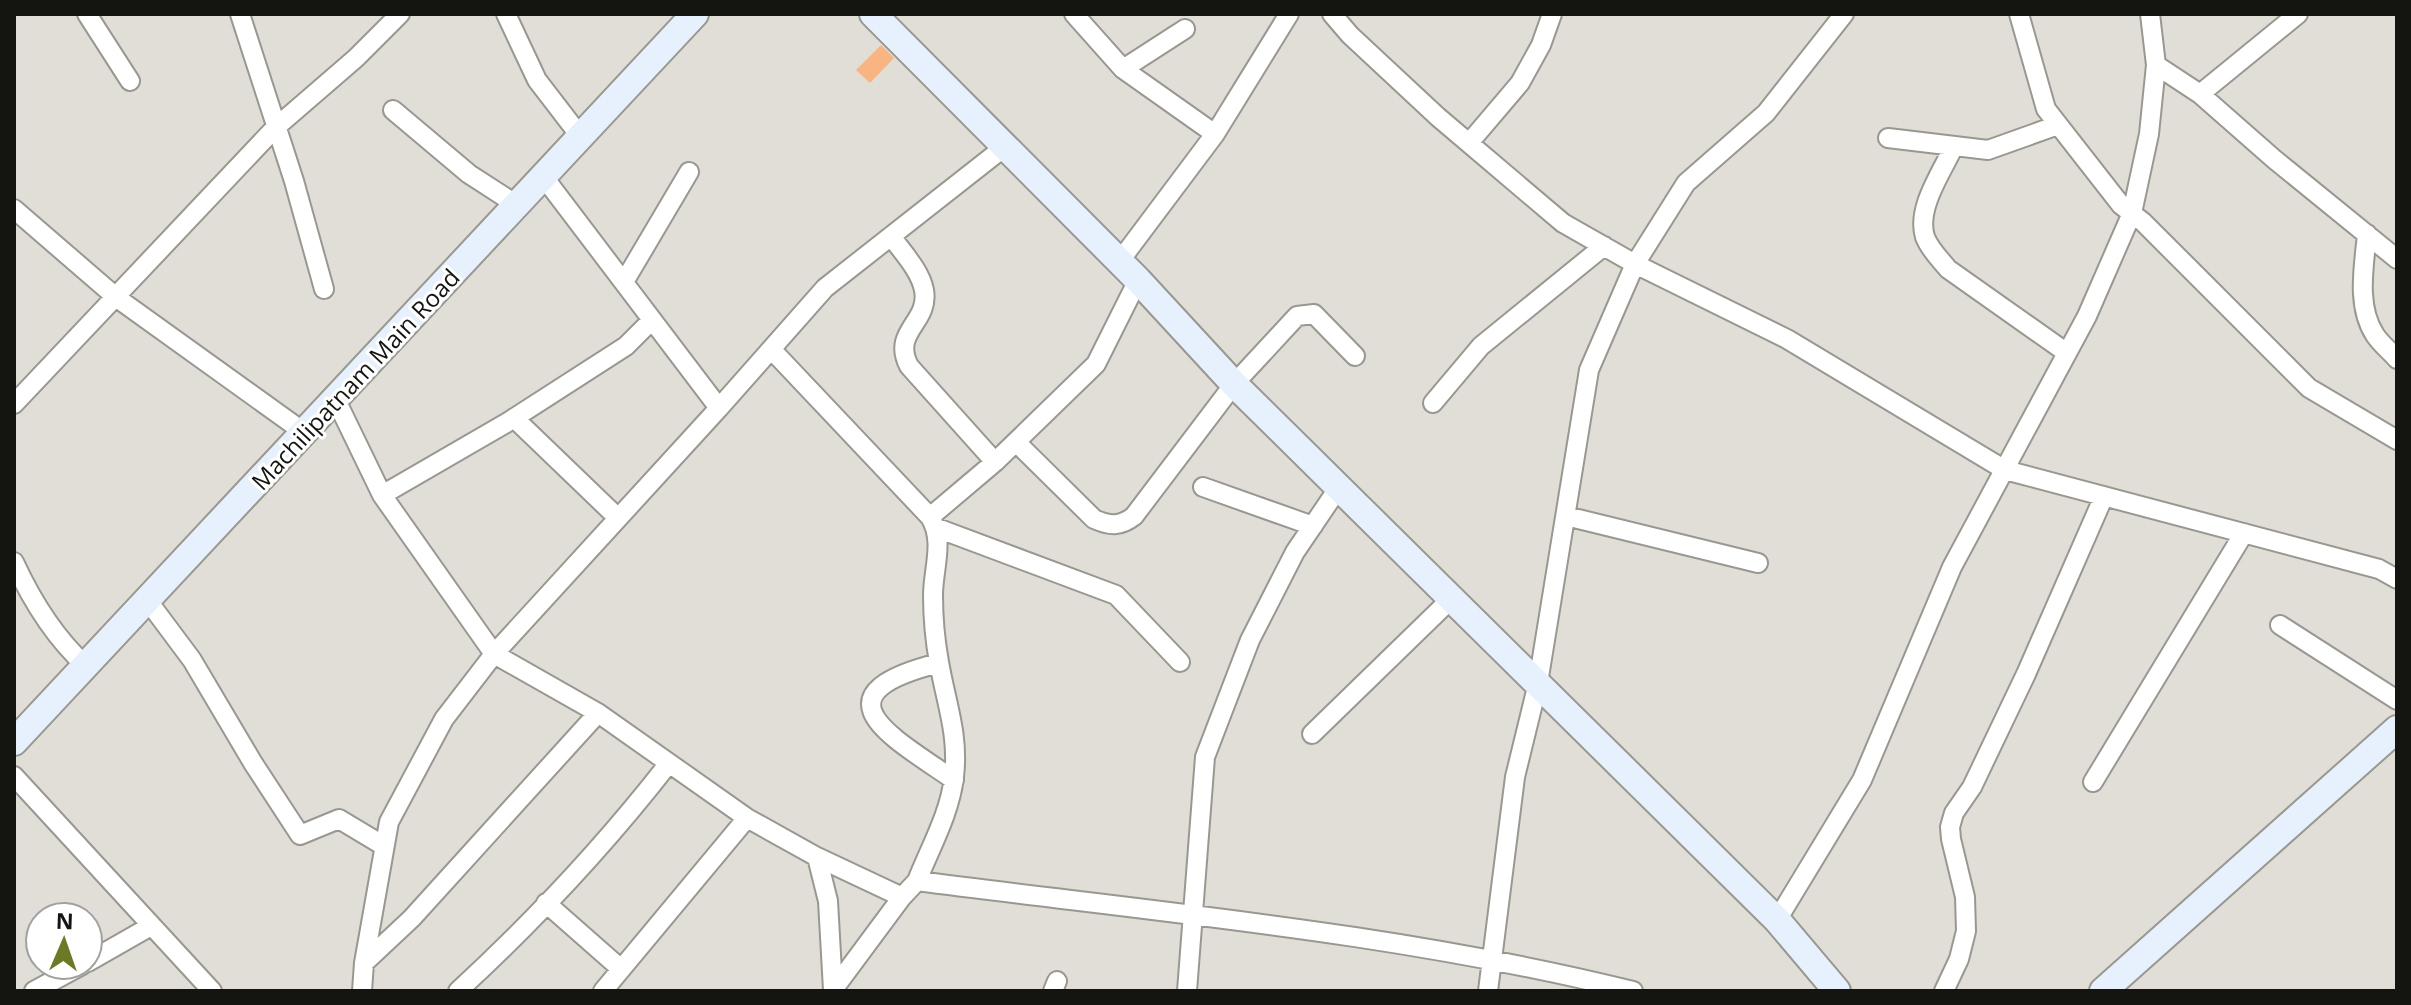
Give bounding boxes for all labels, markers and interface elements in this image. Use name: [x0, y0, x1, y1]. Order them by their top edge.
street label: Machilipatnam Main Road: [243, 261, 467, 497]
north arrow: [24, 901, 104, 981]
text: N: [55, 905, 74, 935]

